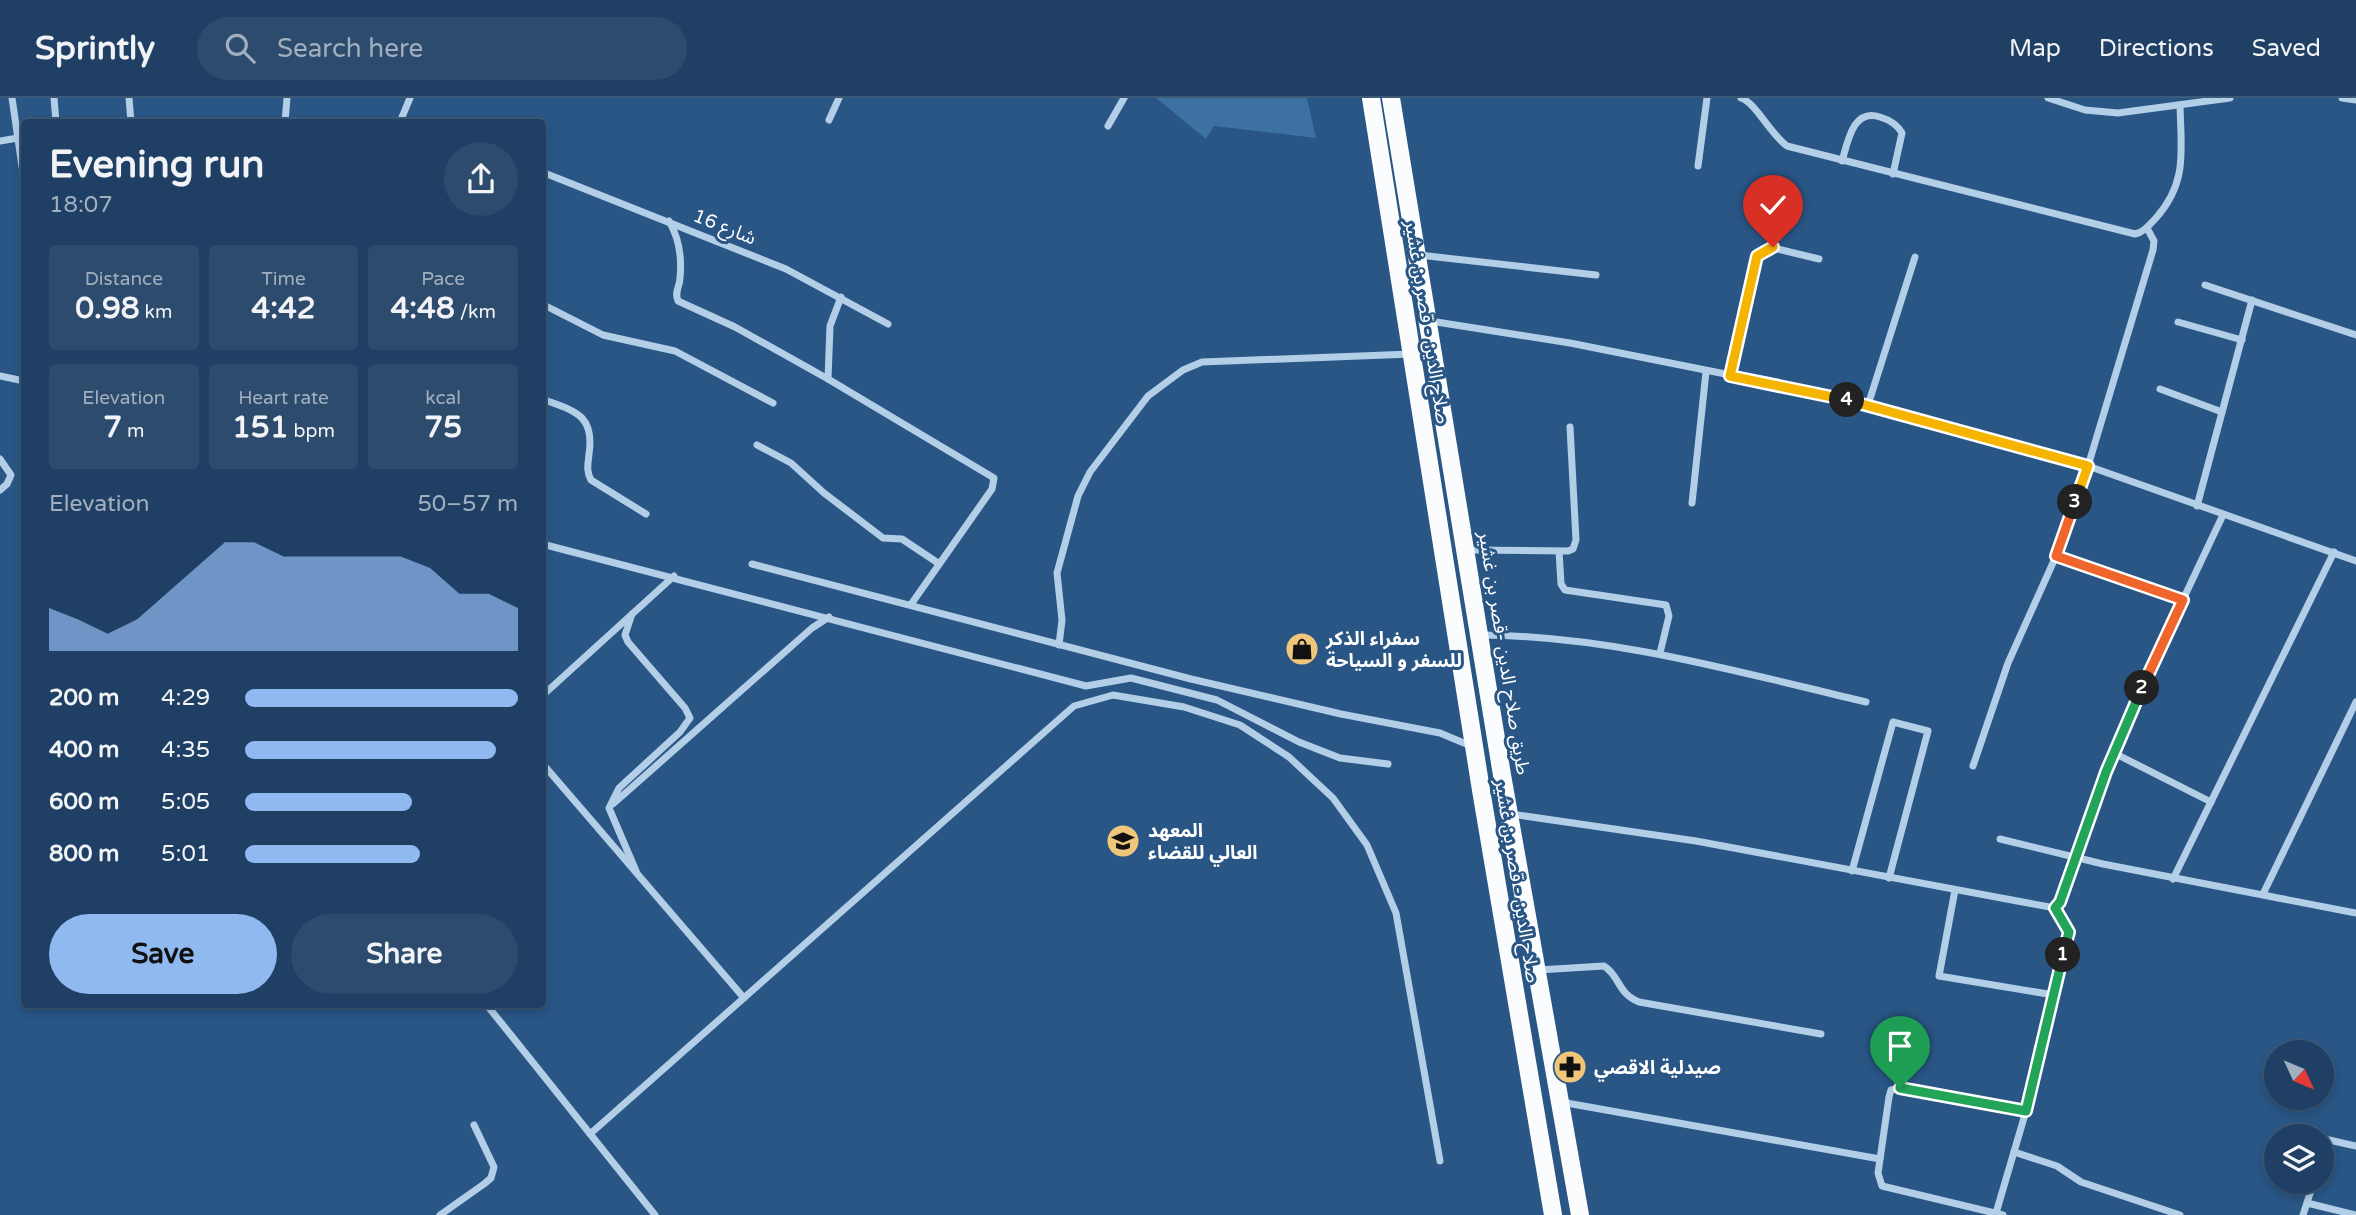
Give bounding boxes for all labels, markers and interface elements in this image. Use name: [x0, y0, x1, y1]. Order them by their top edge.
search box: [197, 17, 687, 80]
text: Sprintly: [35, 29, 155, 68]
icon: search: [221, 29, 259, 67]
text: Search here: [277, 33, 423, 64]
text: Map: [2009, 34, 2061, 63]
text: Directions: [2099, 34, 2214, 63]
text: Saved: [2252, 34, 2321, 63]
text: Evening run: [49, 142, 264, 188]
button: share: [444, 142, 518, 216]
pin: [1743, 175, 1803, 247]
icon: check: [1754, 186, 1792, 224]
text: 18:07: [49, 191, 113, 219]
street label: شارع 16: [689, 204, 759, 251]
street label: صلاح الدين - قصر بن غشير: [1398, 218, 1454, 426]
text: Distance: [85, 268, 163, 290]
text: Time: [261, 268, 306, 290]
text: Pace: [421, 268, 465, 290]
text: 0.98: [75, 290, 140, 327]
text: 4:42: [251, 290, 316, 327]
text: 4:48: [390, 290, 455, 327]
text: km: [140, 301, 172, 323]
text: /km: [455, 301, 496, 323]
pin: 4: [1829, 382, 1864, 418]
text: Elevation: [82, 387, 165, 409]
text: Heart rate: [238, 387, 329, 409]
text: kcal: [425, 387, 461, 409]
text: 4: [1841, 388, 1852, 410]
text: 7: [103, 409, 122, 446]
text: 151: [232, 409, 289, 446]
text: 75: [424, 409, 462, 446]
text: m: [122, 420, 144, 442]
text: bpm: [289, 420, 335, 442]
pin: 3: [2058, 484, 2092, 520]
text: Elevation: [49, 490, 150, 518]
text: 50–57 m: [417, 490, 518, 518]
text: 3: [2069, 490, 2080, 512]
street label: طريق صلاح الدين -قصر بن غشير: [1472, 529, 1534, 777]
place label: سفراء الذكر للسفر و السياحة: [1325, 628, 1462, 672]
shop icon: سفراء الذكر للسفر و السياحة: [1283, 630, 1321, 668]
pin: 2: [2124, 670, 2160, 706]
text: 2: [2136, 676, 2147, 698]
text: 200 m: [49, 684, 119, 712]
text: 4:29: [161, 684, 210, 712]
text: 400 m: [49, 736, 119, 764]
text: 4:35: [161, 736, 210, 764]
street label: صلاح الدين - قصر بن غشير: [1488, 777, 1544, 985]
text: 600 m: [49, 788, 119, 816]
text: 5:05: [161, 788, 210, 816]
place label: المعهد العالي للقضاء: [1148, 820, 1257, 867]
school or university icon: المعهد العالي للقضاء: [1104, 822, 1142, 860]
text: 800 m: [49, 840, 119, 868]
text: 5:01: [161, 840, 210, 868]
button: Save: [49, 914, 277, 994]
button: Share: [291, 914, 518, 994]
pin: 1: [2046, 938, 2080, 972]
text: 1: [2057, 943, 2068, 965]
pin: [1870, 1016, 1930, 1088]
icon: arrive: [1881, 1027, 1919, 1065]
north arrow: [2264, 1040, 2334, 1110]
map controls: [2264, 1040, 2334, 1194]
pharmacy icon: صيدلية الاقصي: [1551, 1048, 1589, 1086]
place label: صيدلية الاقصي: [1594, 1057, 1721, 1082]
button: layers: [2264, 1124, 2334, 1194]

